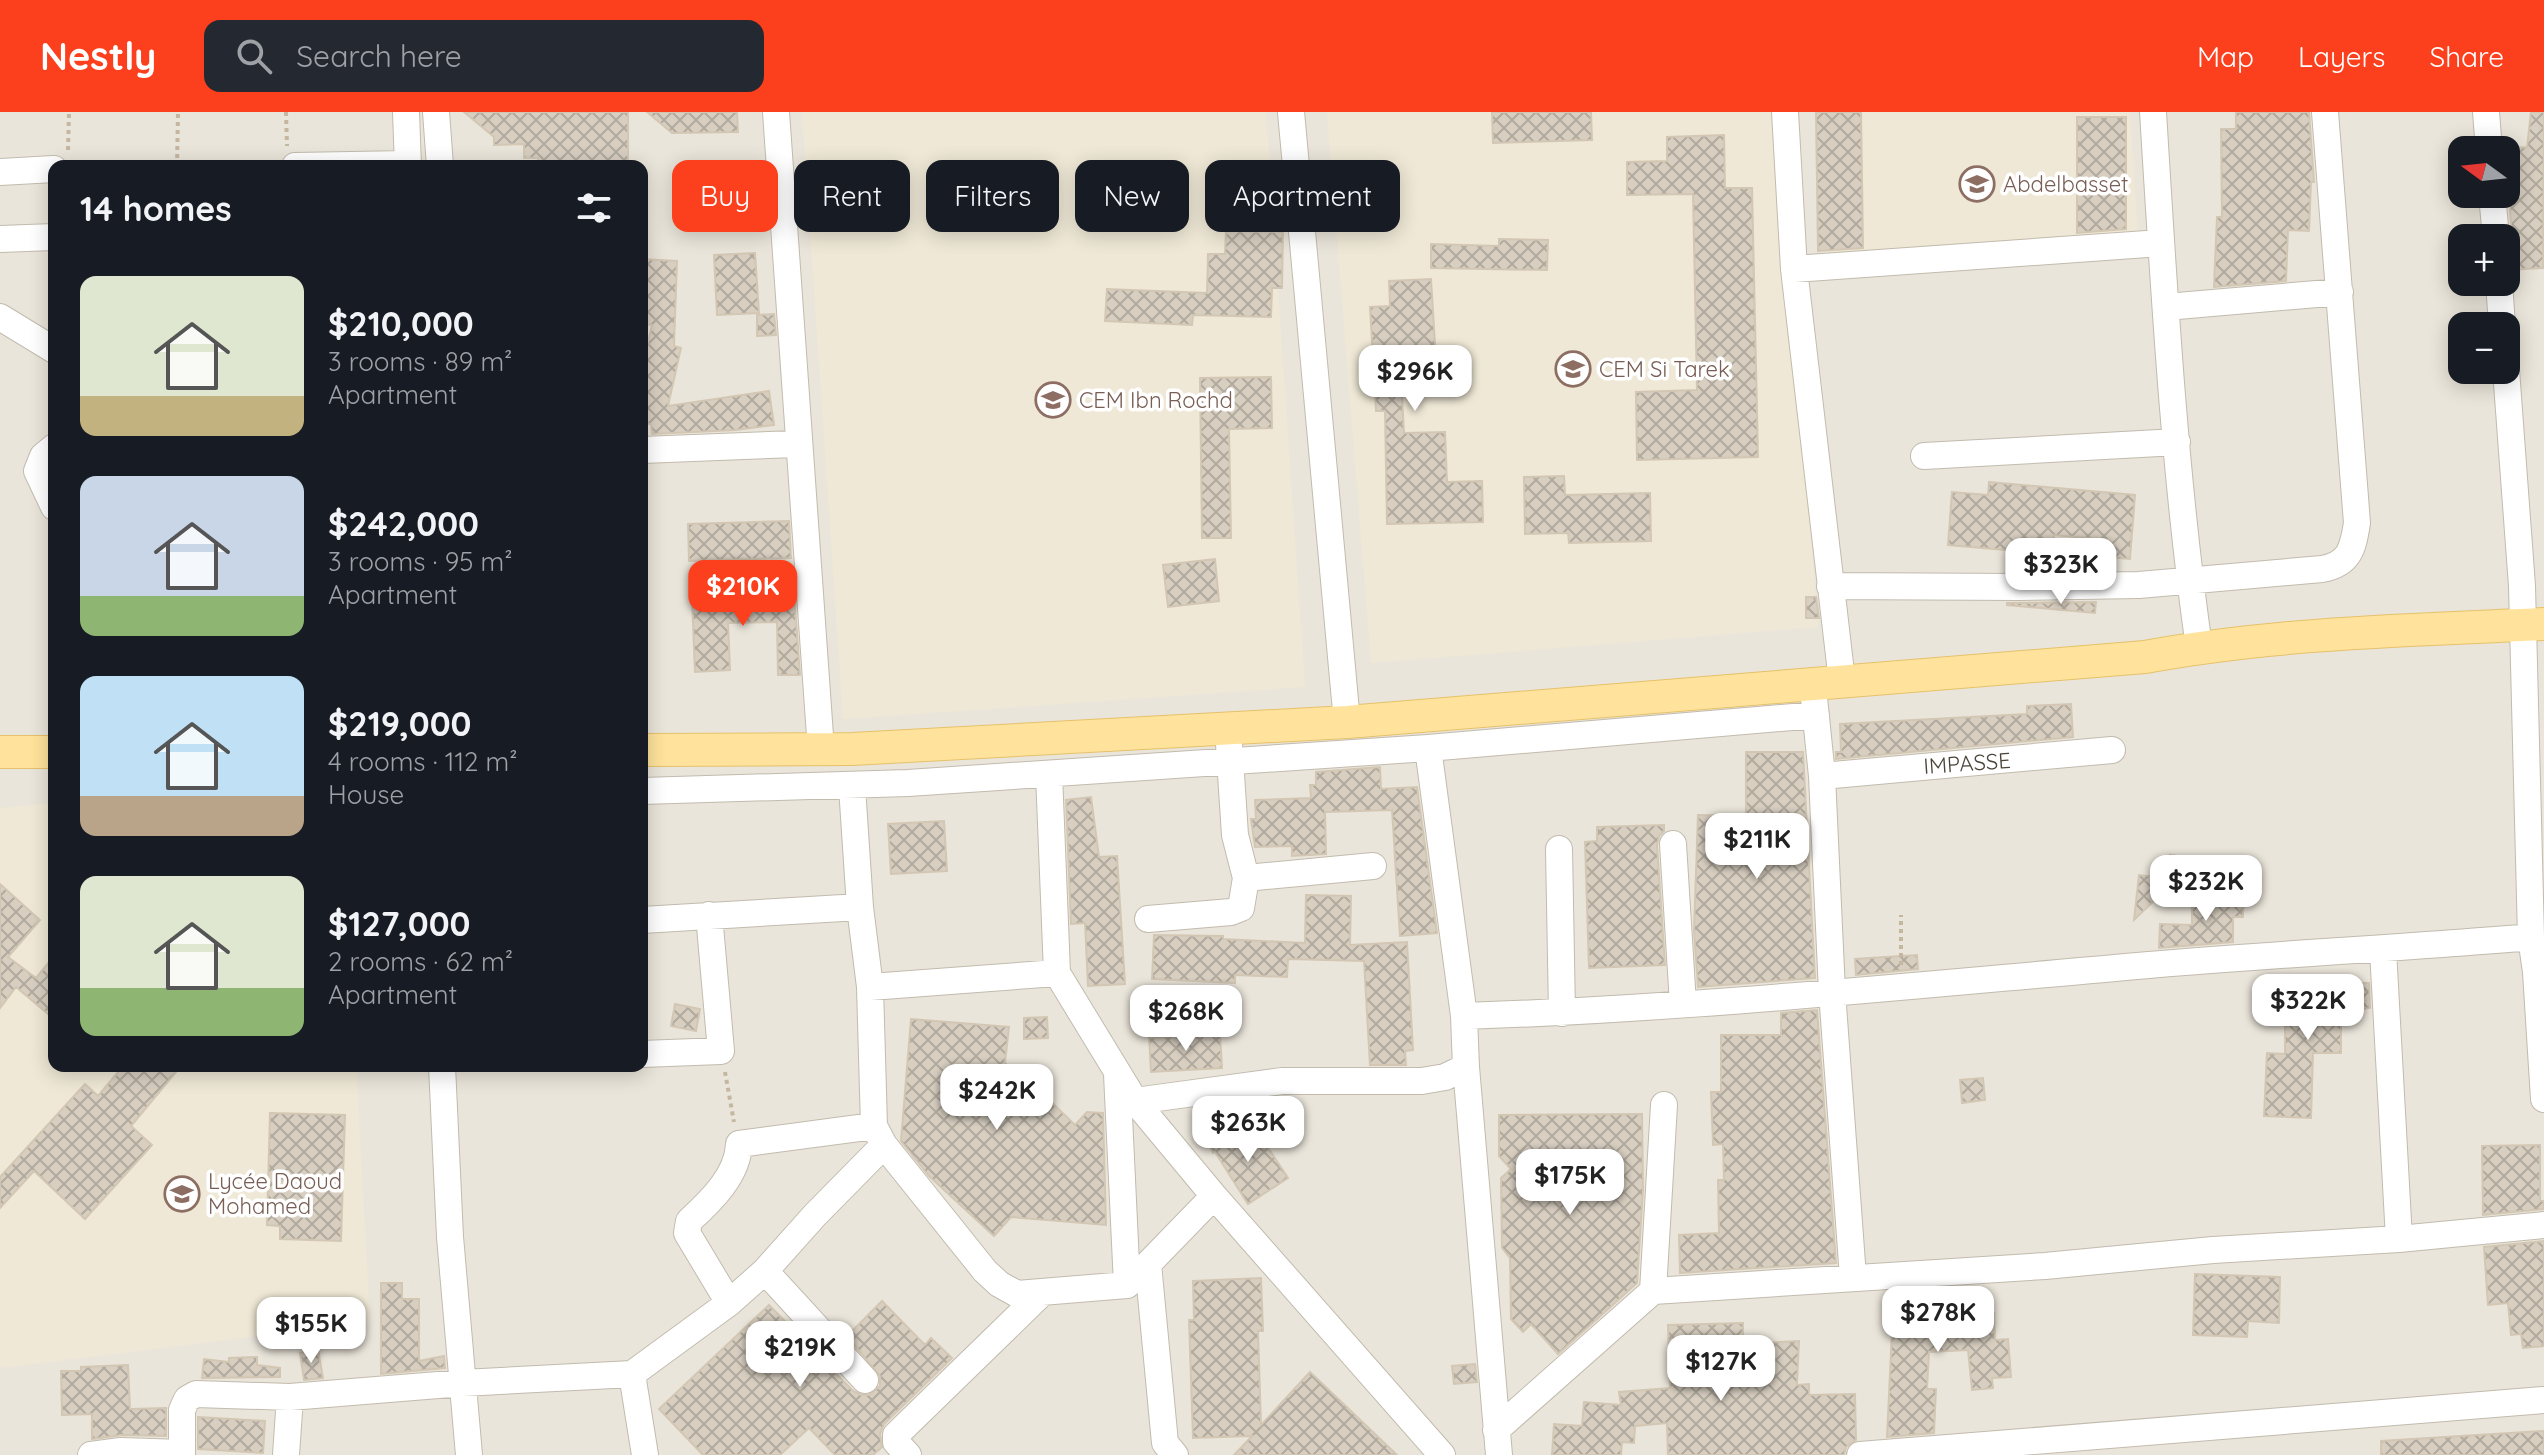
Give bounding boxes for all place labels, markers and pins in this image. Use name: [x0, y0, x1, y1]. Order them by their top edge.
school or university icon: Abdelbasset: [1958, 165, 1996, 203]
place label: Abdelbasset: [2003, 170, 2129, 198]
pin: $296K: [1359, 345, 1471, 413]
school or university icon: CEM Si Tarek: [1554, 350, 1592, 388]
place label: CEM Si Tarek: [1599, 355, 1730, 383]
school or university icon: CEM Ibn Rochd: [1034, 381, 1072, 419]
place label: CEM Ibn Rochd: [1079, 386, 1233, 414]
pin: $323K: [2005, 538, 2117, 606]
pin: $210K: [687, 560, 799, 628]
pin: $211K: [1701, 813, 1813, 881]
pin: $232K: [2150, 855, 2262, 923]
pin: $322K: [2252, 974, 2364, 1042]
pin: $268K: [1130, 985, 1242, 1053]
pin: $242K: [941, 1064, 1053, 1132]
pin: $263K: [1192, 1096, 1304, 1164]
pin: $175K: [1514, 1149, 1626, 1217]
place label: Lycée Daoud Mohamed: [208, 1167, 342, 1220]
school or university icon: Lycée Daoud Mohamed: [163, 1175, 201, 1213]
pin: $278K: [1882, 1286, 1994, 1354]
pin: $155K: [255, 1297, 367, 1365]
pin: $219K: [744, 1321, 856, 1389]
pin: $127K: [1665, 1335, 1777, 1403]

